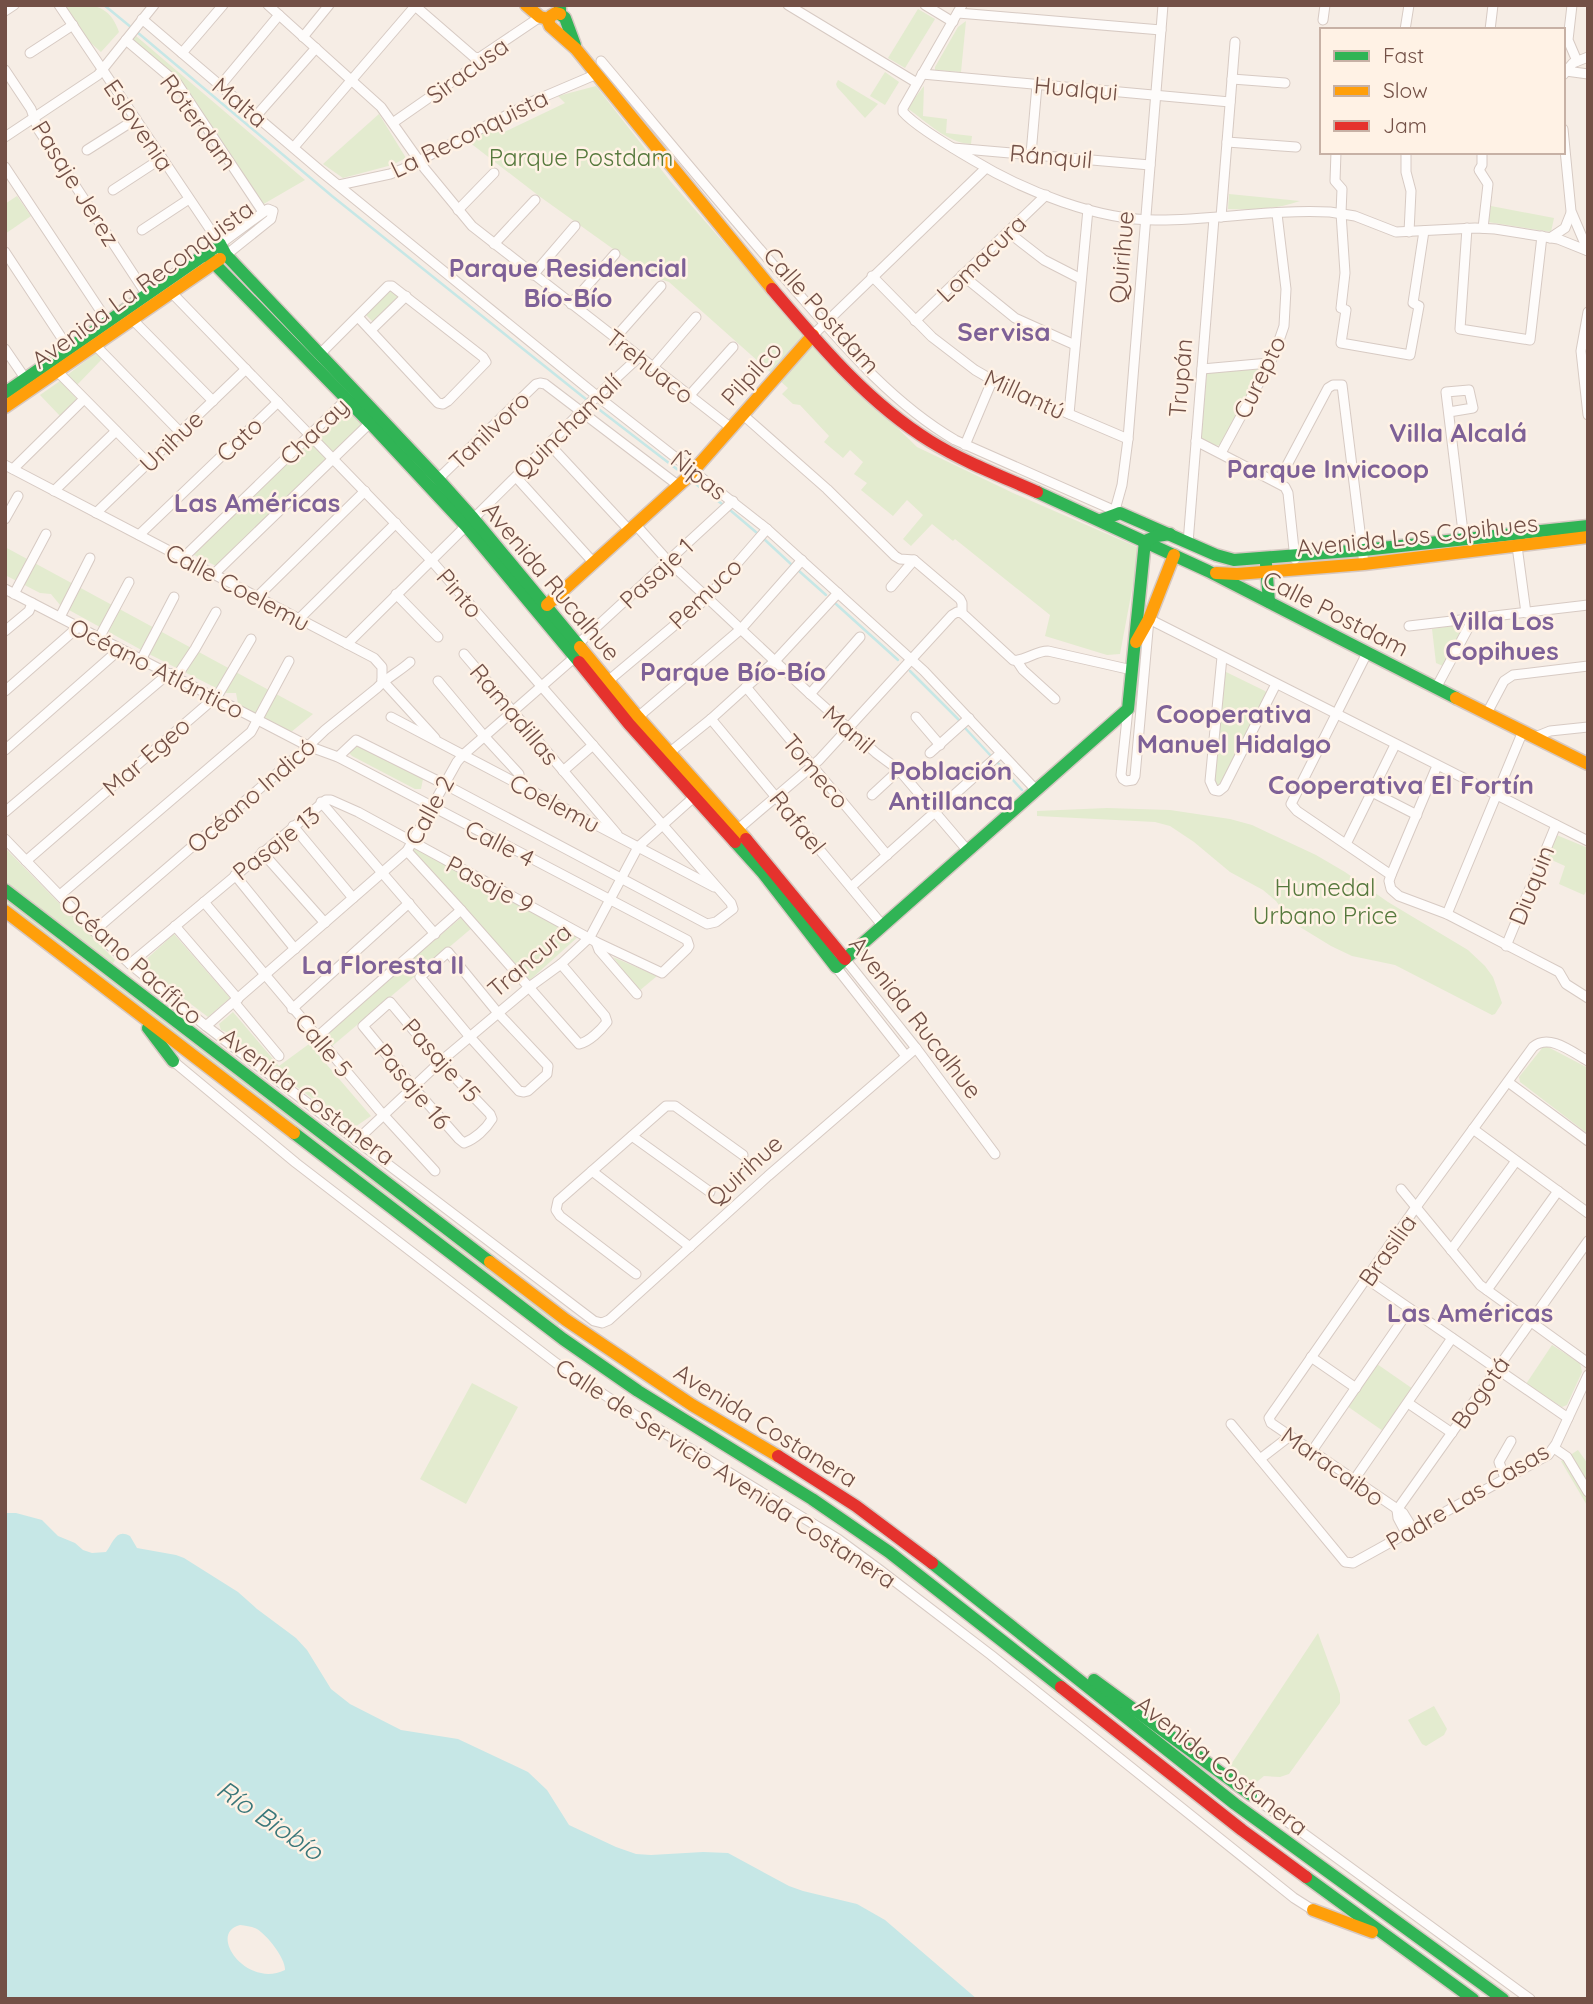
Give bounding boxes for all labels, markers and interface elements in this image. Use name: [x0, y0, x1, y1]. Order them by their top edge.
legend: [1320, 28, 1565, 154]
street label: Siracusa: [420, 30, 514, 110]
text: Fast: [1383, 42, 1424, 68]
street label: Róterdam: [154, 68, 244, 176]
street label: Hualqui: [1033, 69, 1119, 107]
street label: Malta: [206, 70, 274, 134]
street label: Eslovenia: [97, 73, 181, 177]
text: Slow: [1383, 77, 1428, 103]
street label: La Reconquista: [385, 82, 553, 184]
text: Jam: [1383, 112, 1427, 138]
street label: Pasaje Jerez: [26, 115, 126, 251]
street label: Ránquil: [1008, 137, 1094, 175]
park label: Parque Postdam: [489, 142, 673, 172]
street label: Avenida La Reconquista: [25, 193, 259, 375]
street label: Lomacura: [930, 208, 1032, 308]
street label: Quirihue: [1102, 210, 1140, 304]
street label: Calle Postdam: [757, 241, 887, 379]
district label: Parque Residencial Bío-Bío: [449, 251, 687, 314]
district label: Servisa: [957, 315, 1051, 348]
street label: Trehuaco: [600, 322, 700, 410]
street label: Curepto: [1226, 331, 1292, 423]
street label: Pilpilco: [714, 334, 788, 412]
street label: Trupán: [1162, 337, 1198, 419]
street label: Millantú: [980, 362, 1070, 426]
street label: Quinchamalí: [507, 366, 628, 485]
street label: Tanilvoro: [442, 384, 536, 476]
street label: Chacay: [273, 391, 355, 471]
street label: Unihue: [133, 403, 209, 479]
street label: Cato: [210, 410, 268, 468]
district label: Villa Alcalá: [1389, 416, 1527, 449]
street label: Ñipas: [665, 444, 733, 506]
district label: Parque Invicoop: [1227, 452, 1429, 485]
district label: Las Américas: [174, 486, 340, 519]
street label: Avenida Rucalhue: [477, 495, 627, 667]
street label: Avenida Los Copihues: [1295, 507, 1539, 563]
street label: Pasaje 1: [613, 531, 699, 615]
street label: Calle Coelemu: [161, 536, 315, 638]
street label: Pemuco: [662, 551, 748, 635]
street label: Pinto: [430, 562, 490, 624]
street label: Calle Postdam: [1258, 563, 1414, 663]
district label: Villa Los Copihues: [1445, 604, 1559, 667]
street label: Océano Atlántico: [65, 611, 249, 725]
district label: Parque Bío-Bío: [640, 655, 826, 688]
street label: Ramadillas: [464, 657, 566, 771]
district label: Cooperativa Manuel Hidalgo: [1137, 697, 1331, 760]
street label: Manil: [817, 698, 881, 760]
street label: Mar Egeo: [96, 710, 196, 802]
street label: Tomeco: [776, 727, 856, 815]
street label: Océano Indicó: [181, 731, 321, 859]
district label: Población Antillanca: [889, 754, 1013, 817]
street label: Coelemu: [505, 767, 605, 839]
district label: Cooperativa El Fortín: [1268, 768, 1534, 801]
street label: Calle 2: [398, 770, 460, 850]
street label: Rafael: [763, 784, 833, 860]
street label: Pasaje 13: [226, 800, 326, 886]
street label: Calle 4: [460, 813, 540, 873]
street label: Diuquin: [1501, 841, 1561, 929]
street label: Pasaje 9: [441, 849, 539, 919]
park label: Humedal Urbano Price: [1252, 872, 1398, 930]
street label: Océano Pacífico: [55, 887, 209, 1031]
street label: Trancura: [481, 916, 577, 1004]
street label: Avenida Rucalhue: [843, 930, 989, 1104]
district label: La Floresta II: [302, 948, 464, 981]
street label: Calle 5: [289, 1007, 359, 1083]
street label: Pasaje 15: [396, 1012, 488, 1108]
street label: Avenida Costanera: [215, 1021, 401, 1171]
street label: Pasaje 16: [368, 1037, 458, 1135]
street label: Quirihue: [700, 1128, 788, 1212]
street label: Brasilia: [1352, 1208, 1422, 1292]
district label: Las Américas: [1387, 1296, 1553, 1329]
street label: Bogotá: [1444, 1350, 1516, 1434]
street label: Calle de Servicio Avenida Costanera: [550, 1351, 902, 1595]
street label: Avenida Costanera: [669, 1356, 863, 1494]
street label: Maracaibo: [1276, 1420, 1390, 1512]
street label: Padre Las Casas: [1380, 1436, 1554, 1556]
street label: Avenida Costanera: [1130, 1688, 1314, 1842]
water label: Río Biobío: [211, 1772, 330, 1868]

